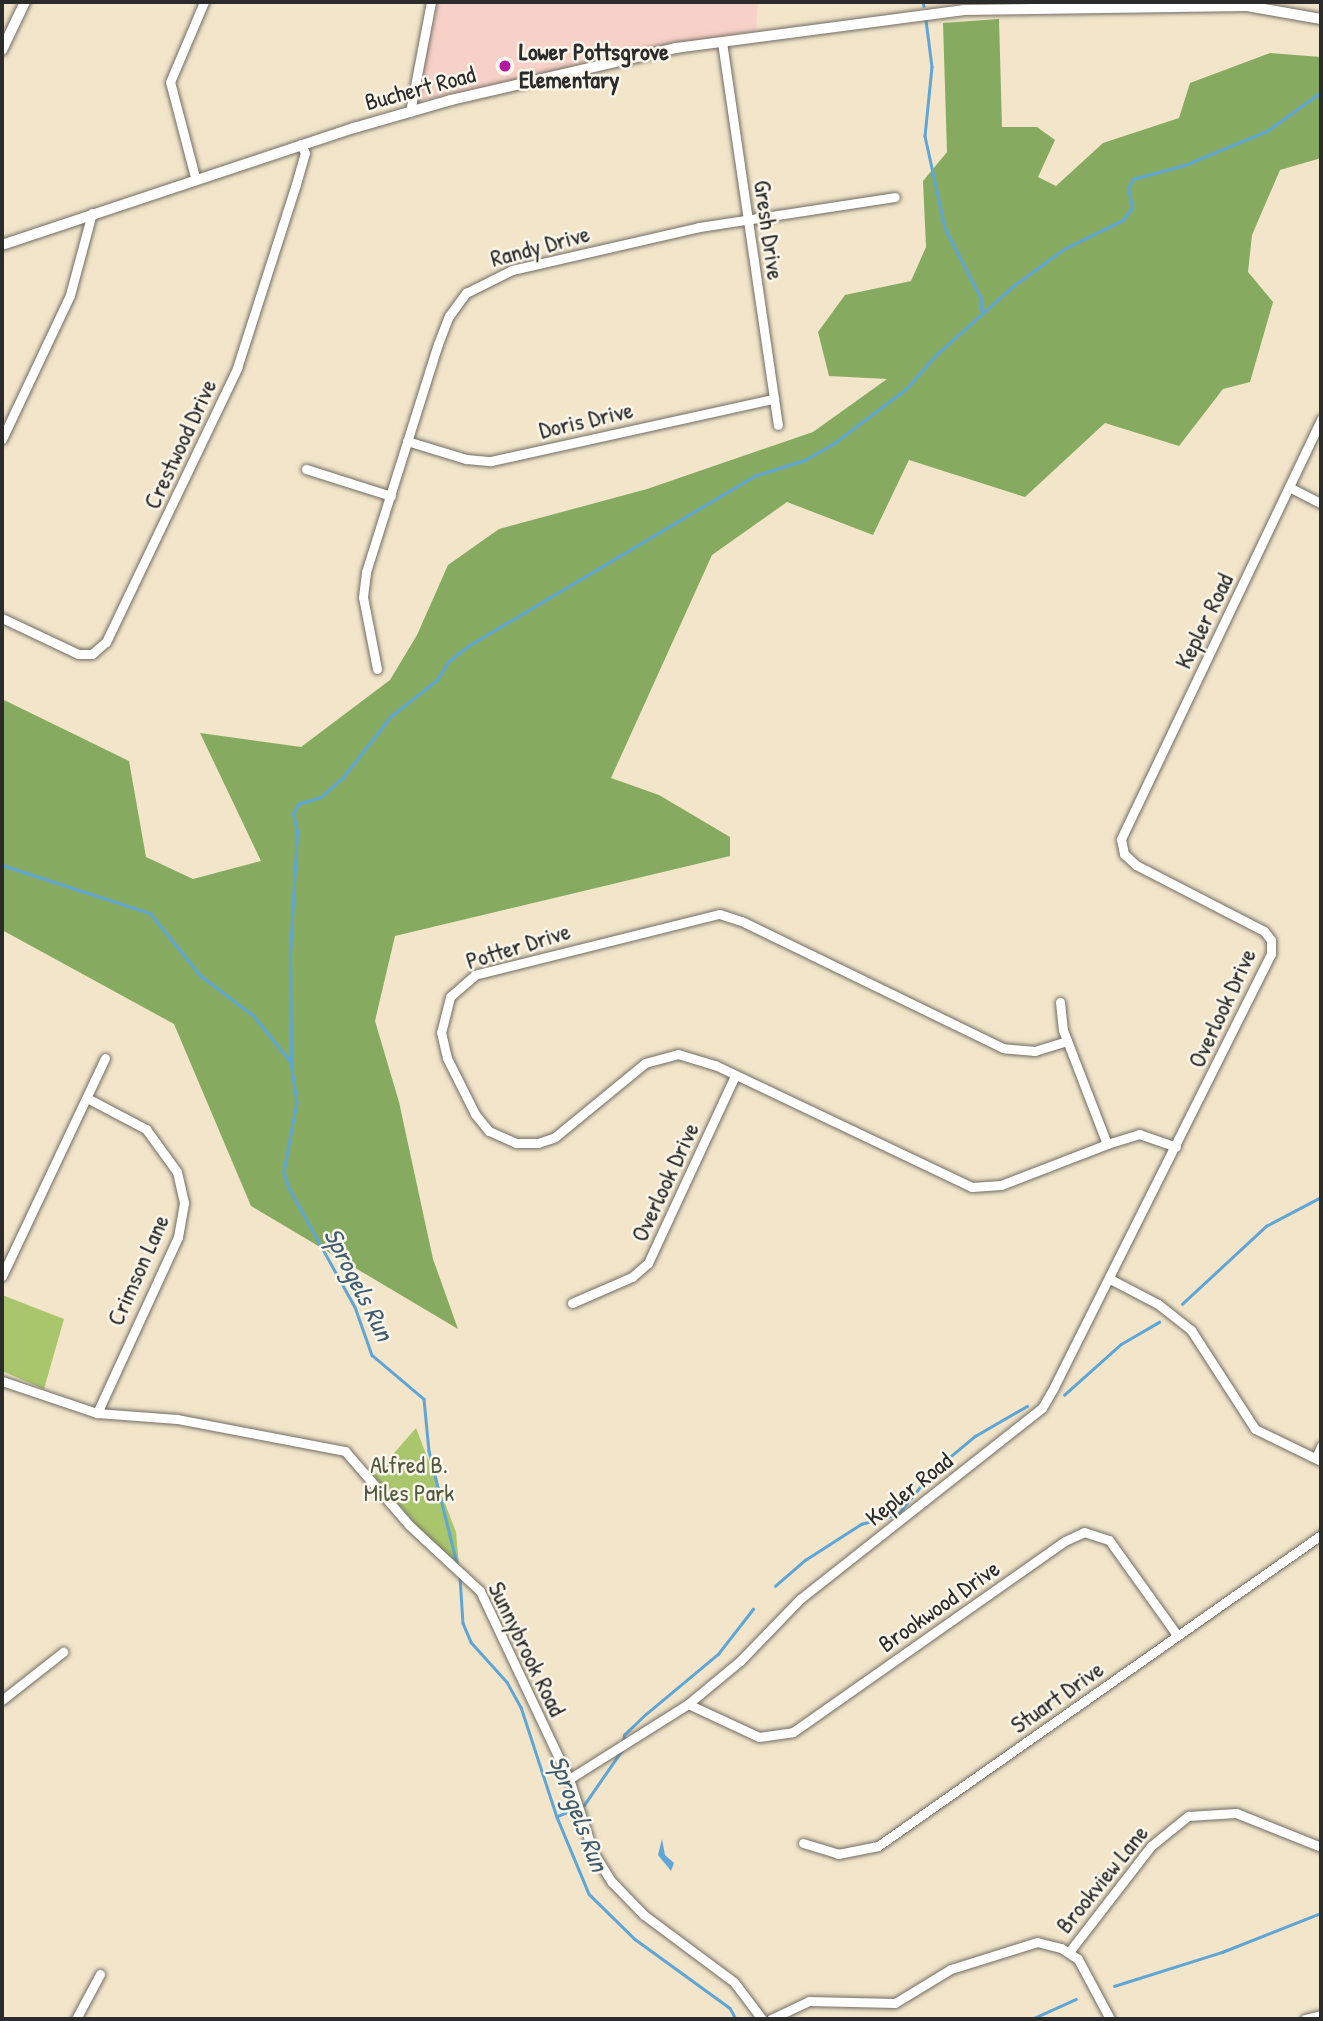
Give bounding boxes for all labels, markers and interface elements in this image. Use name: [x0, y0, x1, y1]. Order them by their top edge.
place label: Lower Pottsgrove Elementary: [519, 38, 669, 94]
marker: Lower Pottsgrove Elementary: [497, 58, 513, 74]
street label: Buchert Road: [362, 59, 478, 117]
street label: Gresh Drive: [748, 178, 790, 282]
street label: Randy Drive: [487, 219, 593, 273]
street label: Crestwood Drive: [137, 374, 223, 514]
street label: Doris Drive: [536, 395, 636, 445]
street label: Kepler Road: [1169, 569, 1239, 673]
street label: Potter Drive: [463, 917, 573, 975]
street label: Overlook Drive: [1182, 944, 1262, 1072]
street label: Overlook Drive: [625, 1118, 705, 1246]
street label: Crimson Lane: [101, 1210, 175, 1330]
water label: Sprogels Run: [317, 1222, 401, 1346]
street label: Kepler Road: [860, 1446, 958, 1532]
park label: Alfred B. Miles Park: [364, 1451, 454, 1507]
street label: Brookwood Drive: [873, 1554, 1005, 1658]
street label: Sunnybrook Road: [482, 1577, 572, 1721]
street label: Stuart Drive: [1005, 1655, 1109, 1739]
water label: Sprogels Run: [543, 1750, 615, 1876]
street label: Brookview Lane: [1050, 1819, 1154, 1939]

